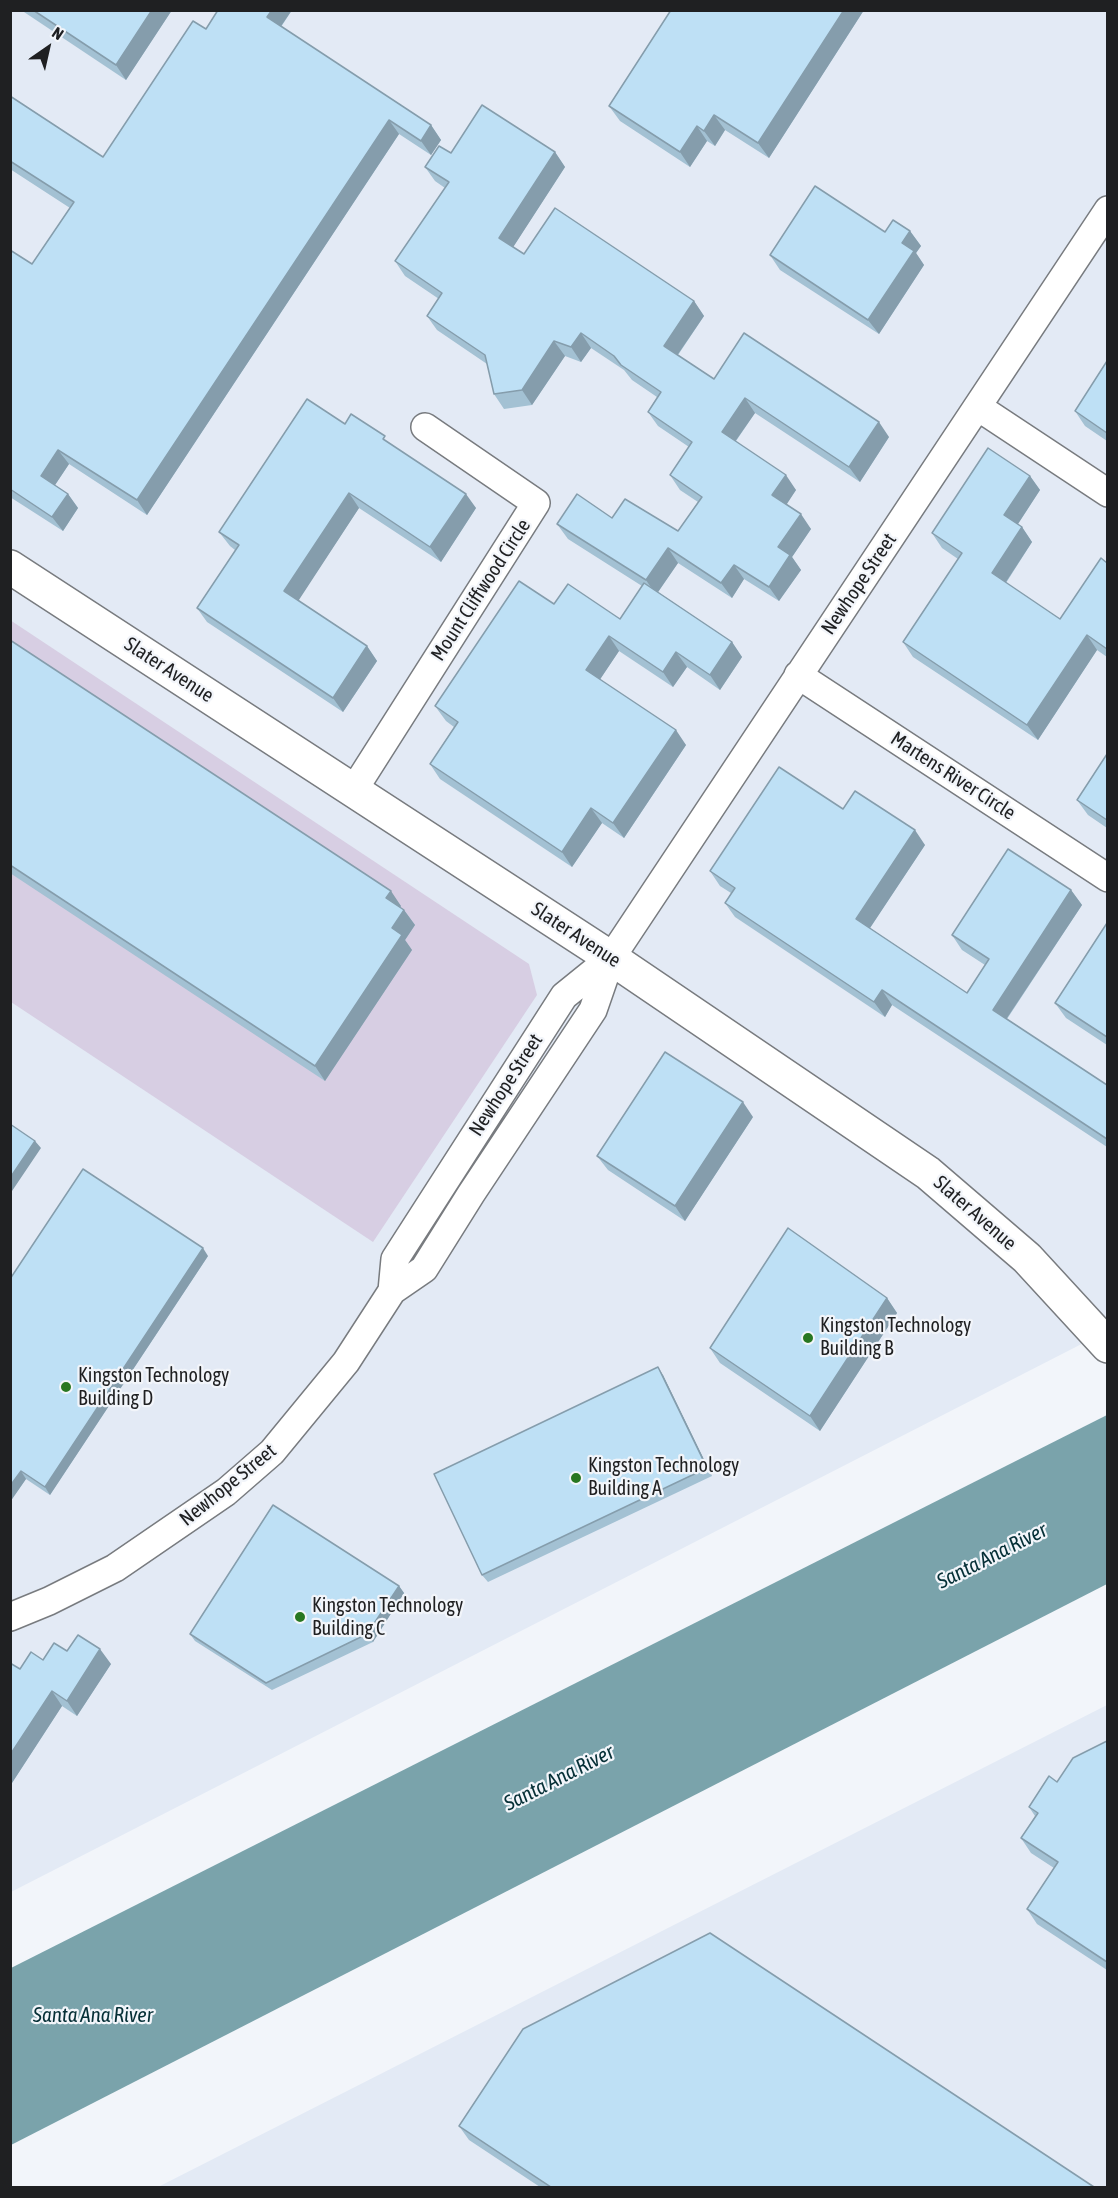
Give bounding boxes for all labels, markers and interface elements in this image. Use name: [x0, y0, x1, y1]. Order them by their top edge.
north arrow: [18, 18, 78, 78]
text: N: [49, 23, 67, 43]
street label: Mount Cliffwood Circle: [426, 515, 536, 665]
street label: Newhope Street: [816, 529, 902, 639]
street label: Slater Avenue: [120, 632, 218, 708]
street label: Martens River Circle: [886, 727, 1020, 825]
street label: Slater Avenue: [527, 897, 625, 973]
street label: Newhope Street: [464, 1029, 548, 1141]
street label: Slater Avenue: [929, 1171, 1021, 1255]
place label: Kingston Technology Building B: [820, 1314, 971, 1361]
marker: Kingston Technology Building B: [801, 1331, 815, 1345]
place label: Kingston Technology Building D: [78, 1364, 229, 1411]
marker: Kingston Technology Building D: [59, 1380, 73, 1394]
street label: Newhope Street: [175, 1439, 281, 1531]
place label: Kingston Technology Building A: [588, 1454, 739, 1501]
marker: Kingston Technology Building A: [569, 1471, 583, 1485]
water label: Santa Ana River: [933, 1518, 1051, 1594]
place label: Kingston Technology Building C: [312, 1594, 463, 1641]
marker: Kingston Technology Building C: [293, 1610, 307, 1624]
water label: Santa Ana River: [500, 1740, 618, 1816]
water label: Santa Ana River: [33, 2002, 153, 2028]

